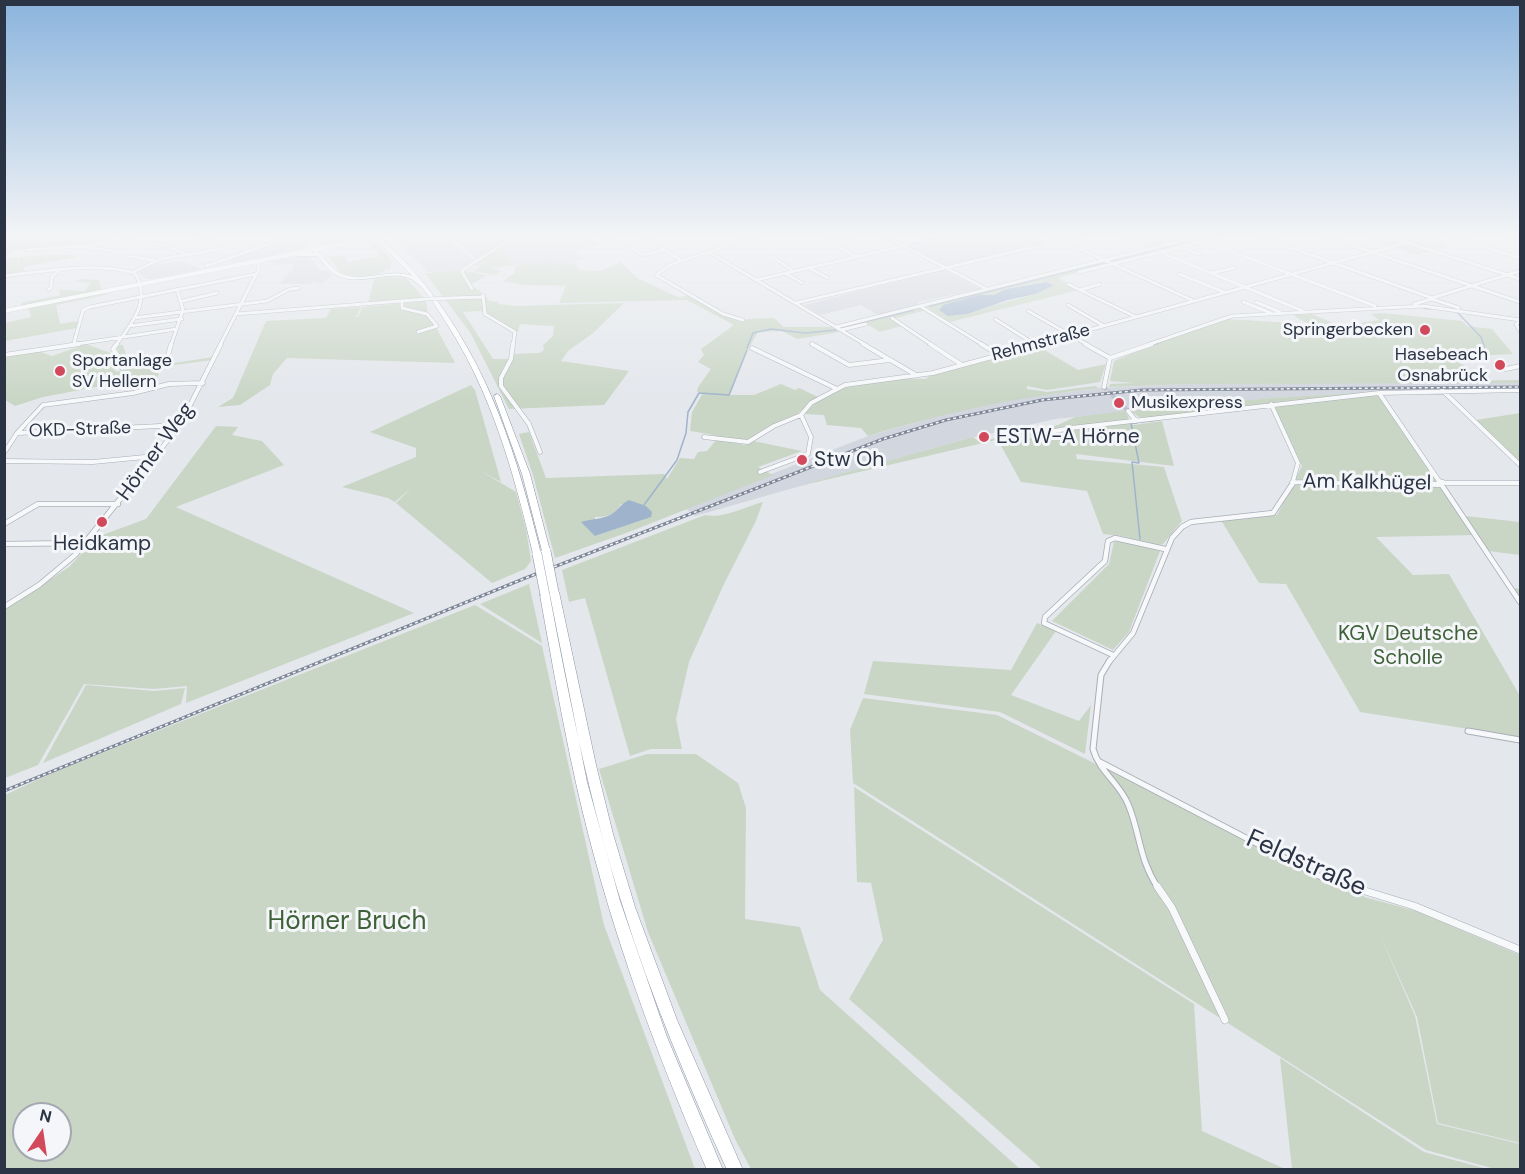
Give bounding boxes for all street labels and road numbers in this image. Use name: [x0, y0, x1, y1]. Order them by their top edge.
street label: Rehmstraße: [990, 320, 1092, 366]
street label: Hörner Weg: [112, 398, 200, 506]
street label: OKD-Straße: [28, 417, 132, 443]
street label: Am Kalkhügel: [1302, 469, 1432, 497]
street label: Feldstraße: [1241, 824, 1371, 904]

